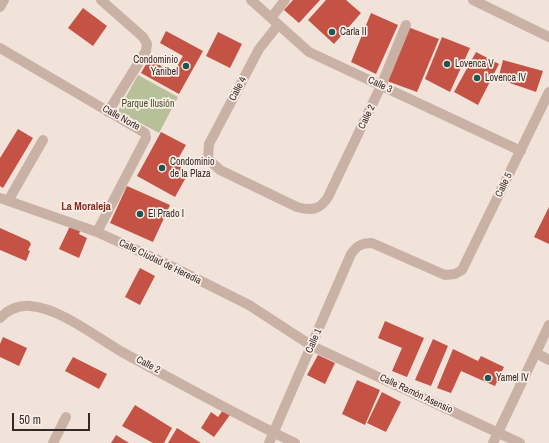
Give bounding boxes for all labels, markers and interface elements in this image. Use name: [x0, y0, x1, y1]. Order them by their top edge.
place label: Carla II: [340, 26, 366, 38]
marker: Carla II: [327, 27, 337, 37]
place label: Condominio Yanibel: [133, 54, 178, 78]
place label: Lovenca V: [455, 58, 494, 70]
marker: Lovenca V: [442, 59, 452, 69]
marker: Condominio Yanibel: [181, 61, 191, 71]
place label: Lovenca IV: [485, 72, 526, 84]
marker: Lovenca IV: [472, 73, 482, 83]
street label: Calle 3: [366, 74, 394, 96]
street label: Calle 4: [227, 75, 249, 103]
park label: Parque Ilusión: [122, 98, 174, 110]
street label: Calle Norte: [100, 103, 142, 133]
street label: Calle 2: [356, 103, 378, 131]
place label: Condominio de la Plaza: [170, 156, 215, 180]
marker: Condominio de la Plaza: [157, 163, 167, 173]
street label: Calle 5: [493, 171, 515, 199]
district label: La Moraleja: [61, 200, 111, 214]
place label: El Prado I: [148, 208, 184, 220]
marker: El Prado I: [135, 209, 145, 219]
street label: Calle Ciudad de Heredia: [117, 237, 203, 287]
street label: Calle 1: [303, 327, 325, 355]
street label: Calle 2: [134, 354, 162, 376]
street label: Calle Ramón Asensio: [378, 372, 454, 416]
place label: Yamel IV: [496, 372, 529, 384]
marker: Yamel IV: [483, 373, 493, 383]
scale bar: [14, 405, 92, 431]
text: 50 m: [19, 412, 41, 428]

